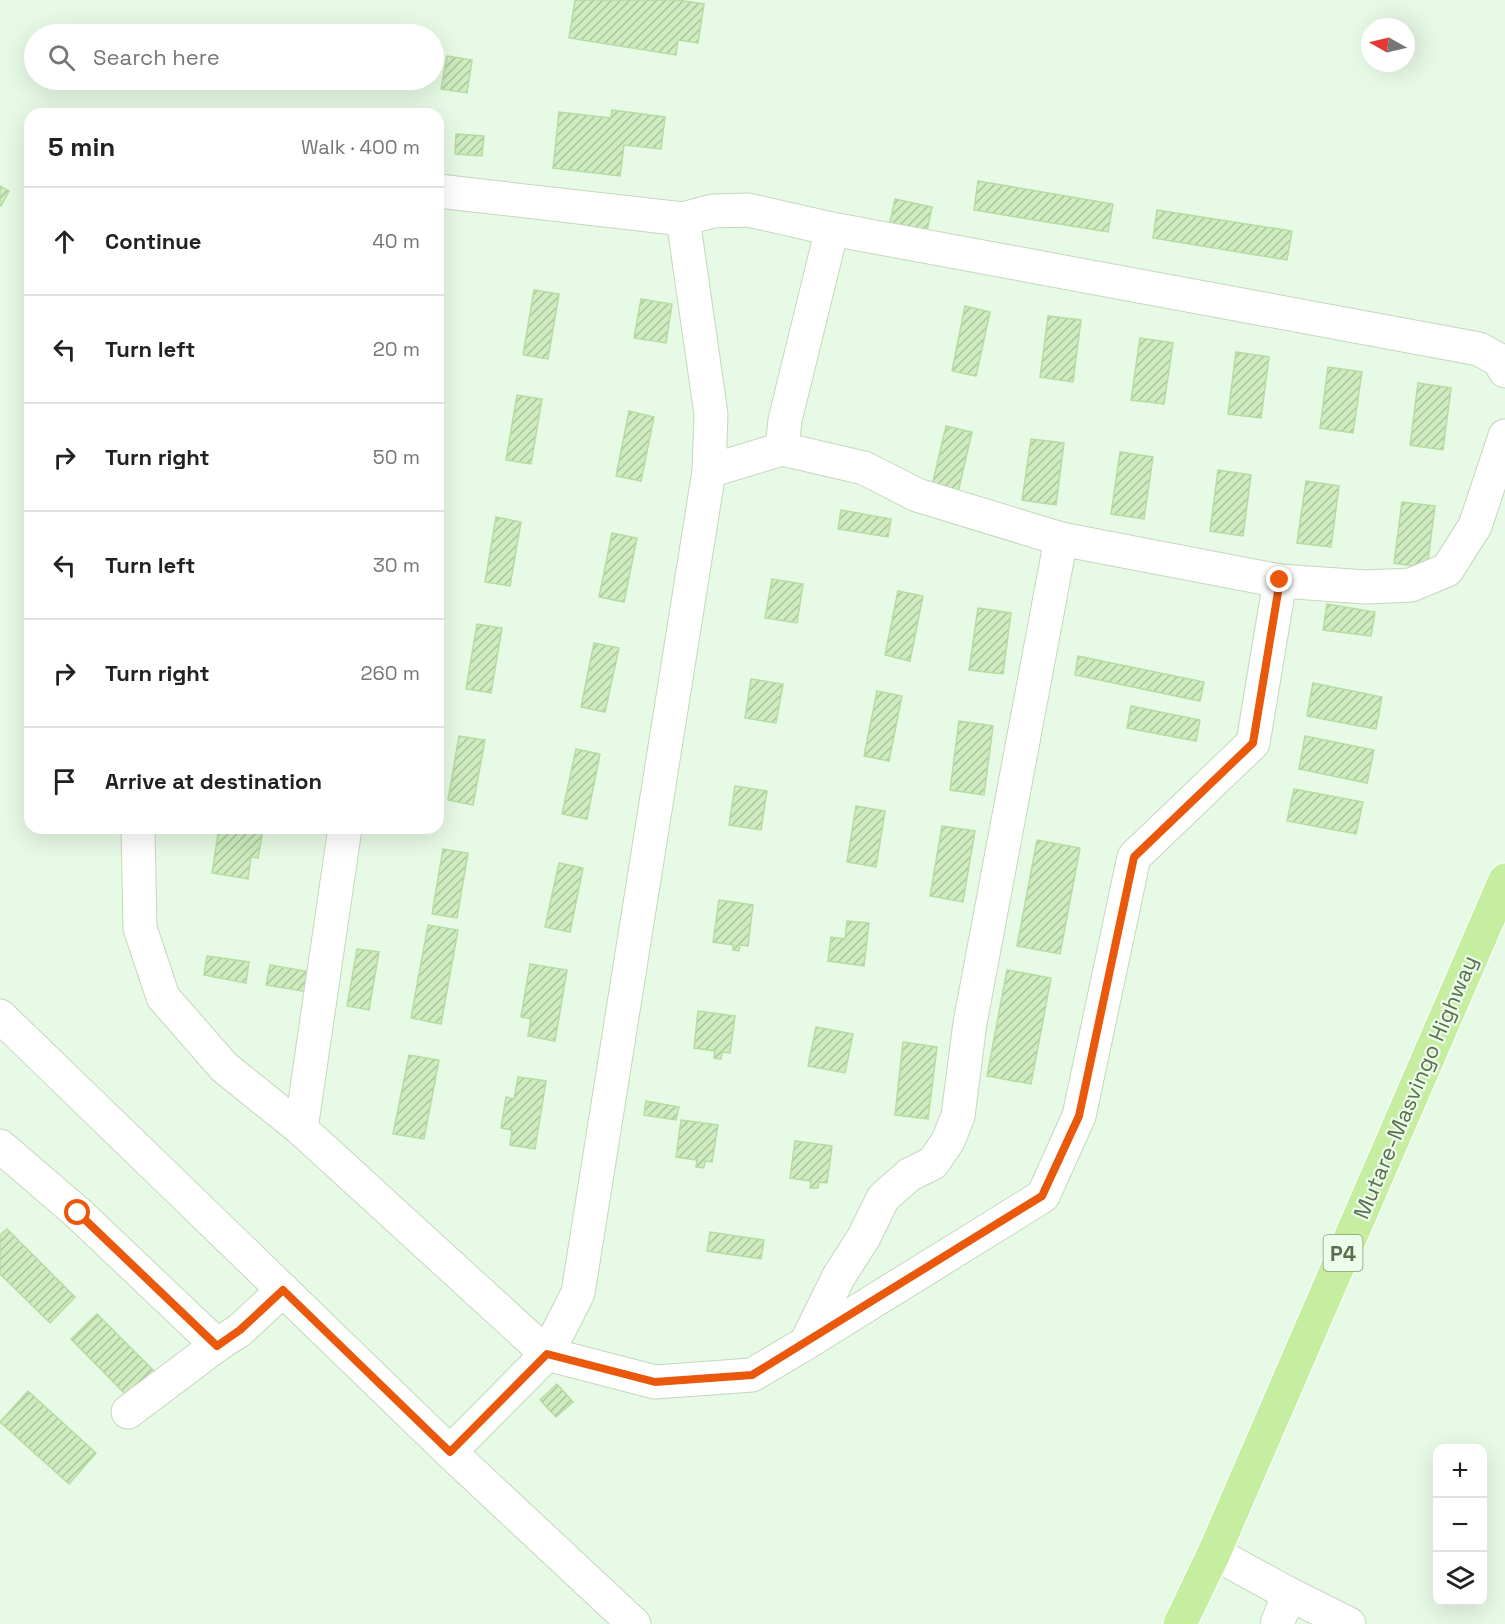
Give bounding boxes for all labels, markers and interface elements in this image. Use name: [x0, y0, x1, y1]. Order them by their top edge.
north arrow: [1361, 18, 1415, 72]
search box: [24, 24, 444, 90]
icon: search: [45, 41, 78, 74]
text: Search here: [93, 43, 220, 71]
text: 5 min: [48, 130, 115, 164]
text: Walk · 400 m: [301, 134, 420, 160]
icon: ahead: [48, 225, 81, 258]
text: Continue: [105, 227, 201, 255]
text: 40 m: [372, 228, 420, 254]
icon: left: [48, 333, 81, 366]
text: Turn left: [105, 335, 195, 363]
text: 20 m: [373, 336, 420, 362]
icon: right: [48, 441, 81, 474]
text: Turn right: [105, 443, 210, 471]
text: 50 m: [373, 444, 420, 470]
icon: left: [48, 549, 81, 582]
text: Turn left: [105, 551, 195, 579]
text: 30 m: [373, 552, 420, 578]
route end: [1266, 566, 1292, 592]
icon: right: [48, 657, 81, 690]
text: Turn right: [105, 659, 210, 687]
text: 260 m: [361, 660, 420, 686]
icon: arrive: [48, 765, 81, 798]
text: Arrive at destination: [105, 767, 322, 795]
street label: Mutare-Masvingo Highway: [1347, 951, 1483, 1223]
route start: [64, 1199, 90, 1225]
road number: P4: [1324, 1235, 1362, 1271]
map controls: [1433, 1444, 1487, 1606]
button: +: [1433, 1444, 1487, 1498]
button: −: [1433, 1498, 1487, 1552]
button: layers: [1433, 1552, 1487, 1606]

